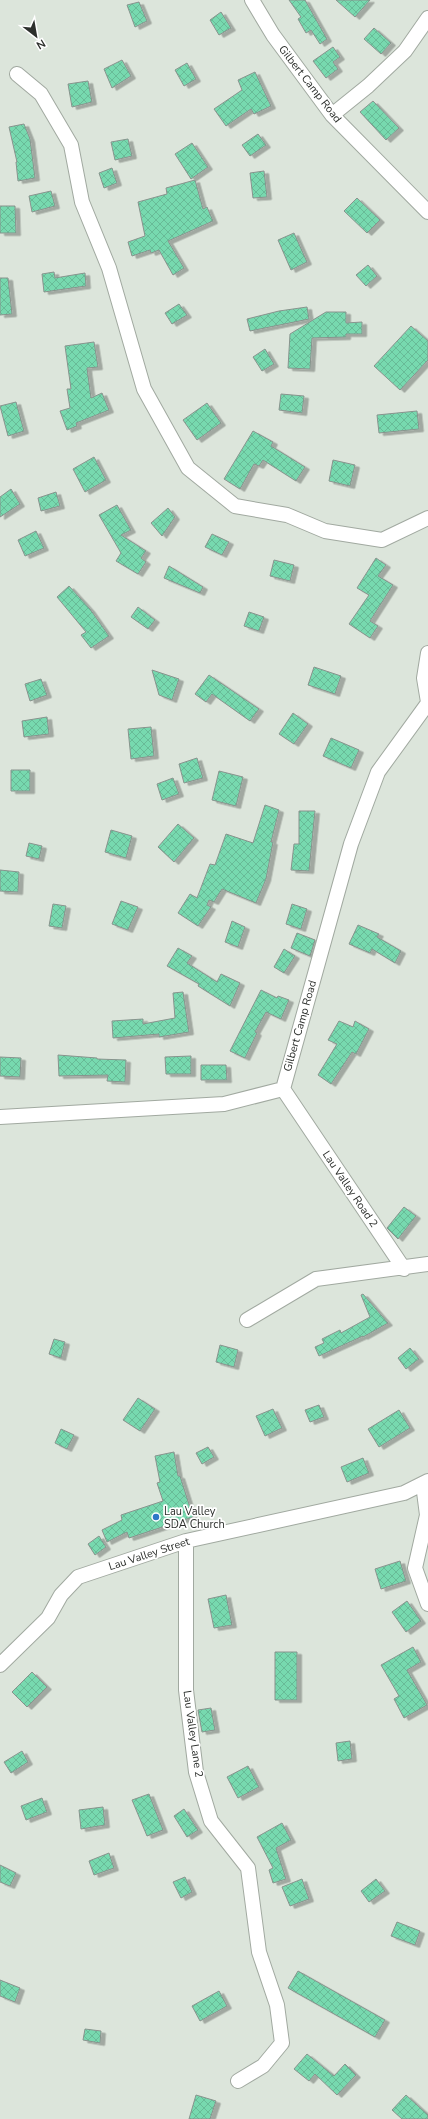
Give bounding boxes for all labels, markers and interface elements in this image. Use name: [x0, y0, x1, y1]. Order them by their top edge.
north arrow: [16, 16, 56, 56]
text: N: [34, 36, 48, 53]
street label: Gilbert Camp Road: [275, 42, 345, 126]
street label: Gilbert Camp Road: [280, 979, 320, 1073]
street label: Lau Valley Road 2: [319, 1148, 381, 1230]
place label: Lau Valley SDA Church: [164, 1504, 225, 1532]
marker: Lau Valley SDA Church: [151, 1512, 161, 1522]
street label: Lau Valley Street: [107, 1534, 192, 1574]
street label: Lau Valley Lane 2: [179, 1690, 207, 1778]

